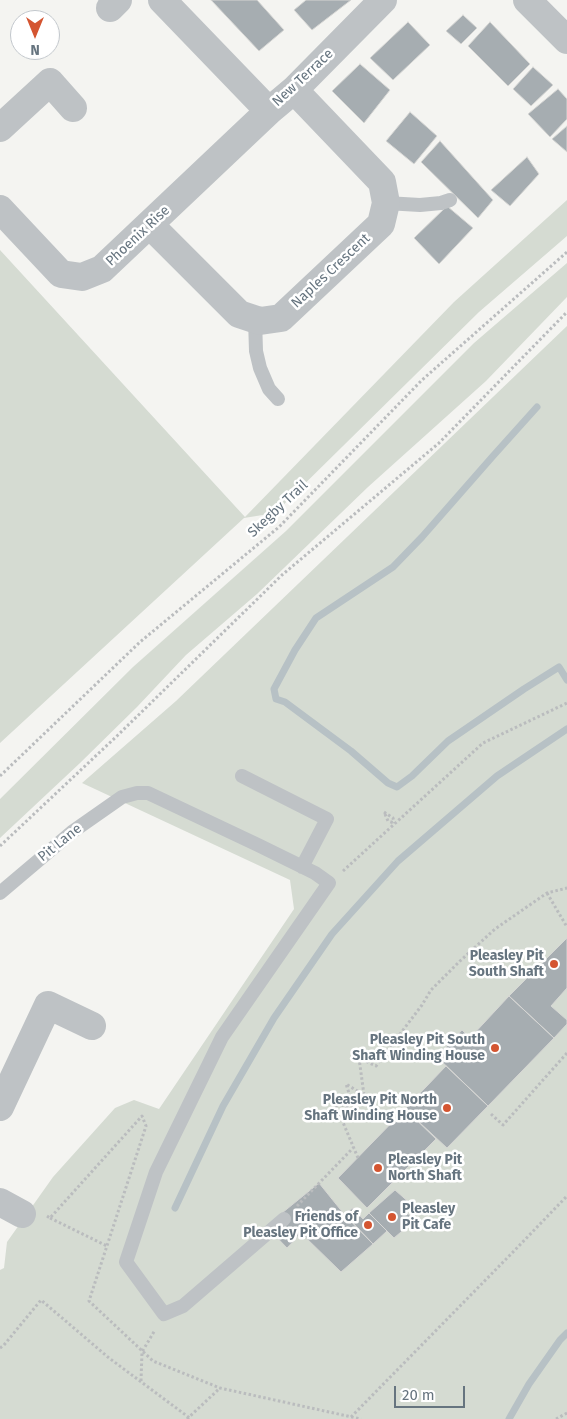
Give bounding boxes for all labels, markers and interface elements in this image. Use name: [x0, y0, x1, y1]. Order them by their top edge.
north arrow: [10, 10, 60, 60]
text: N: [30, 41, 40, 58]
street label: New Terrace: [269, 46, 337, 110]
street label: Phoenix Rise: [103, 202, 173, 270]
street label: Naples Crescent: [288, 230, 374, 312]
street label: Skegby Trail: [245, 477, 311, 541]
street label: Pit Lane: [35, 820, 85, 866]
place label: Pleasley Pit South Shaft: [469, 948, 544, 980]
marker: Pleasley Pit South Shaft: [548, 958, 560, 970]
place label: Pleasley Pit South Shaft Winding House: [352, 1032, 485, 1064]
marker: Pleasley Pit South Shaft Winding House: [489, 1042, 501, 1054]
place label: Pleasley Pit North Shaft Winding House: [304, 1092, 437, 1124]
marker: Pleasley Pit North Shaft Winding House: [441, 1102, 453, 1114]
place label: Pleasley Pit North Shaft: [388, 1152, 462, 1184]
marker: Pleasley Pit North Shaft: [372, 1162, 384, 1174]
place label: Pleasley Pit Cafe: [402, 1201, 455, 1234]
place label: Friends of Pleasley Pit Office: [243, 1209, 358, 1242]
marker: Pleasley Pit Cafe: [386, 1211, 398, 1223]
marker: Friends of Pleasley Pit Office: [362, 1219, 374, 1231]
scale bar: [397, 1376, 468, 1408]
text: 20 m: [402, 1386, 435, 1404]

